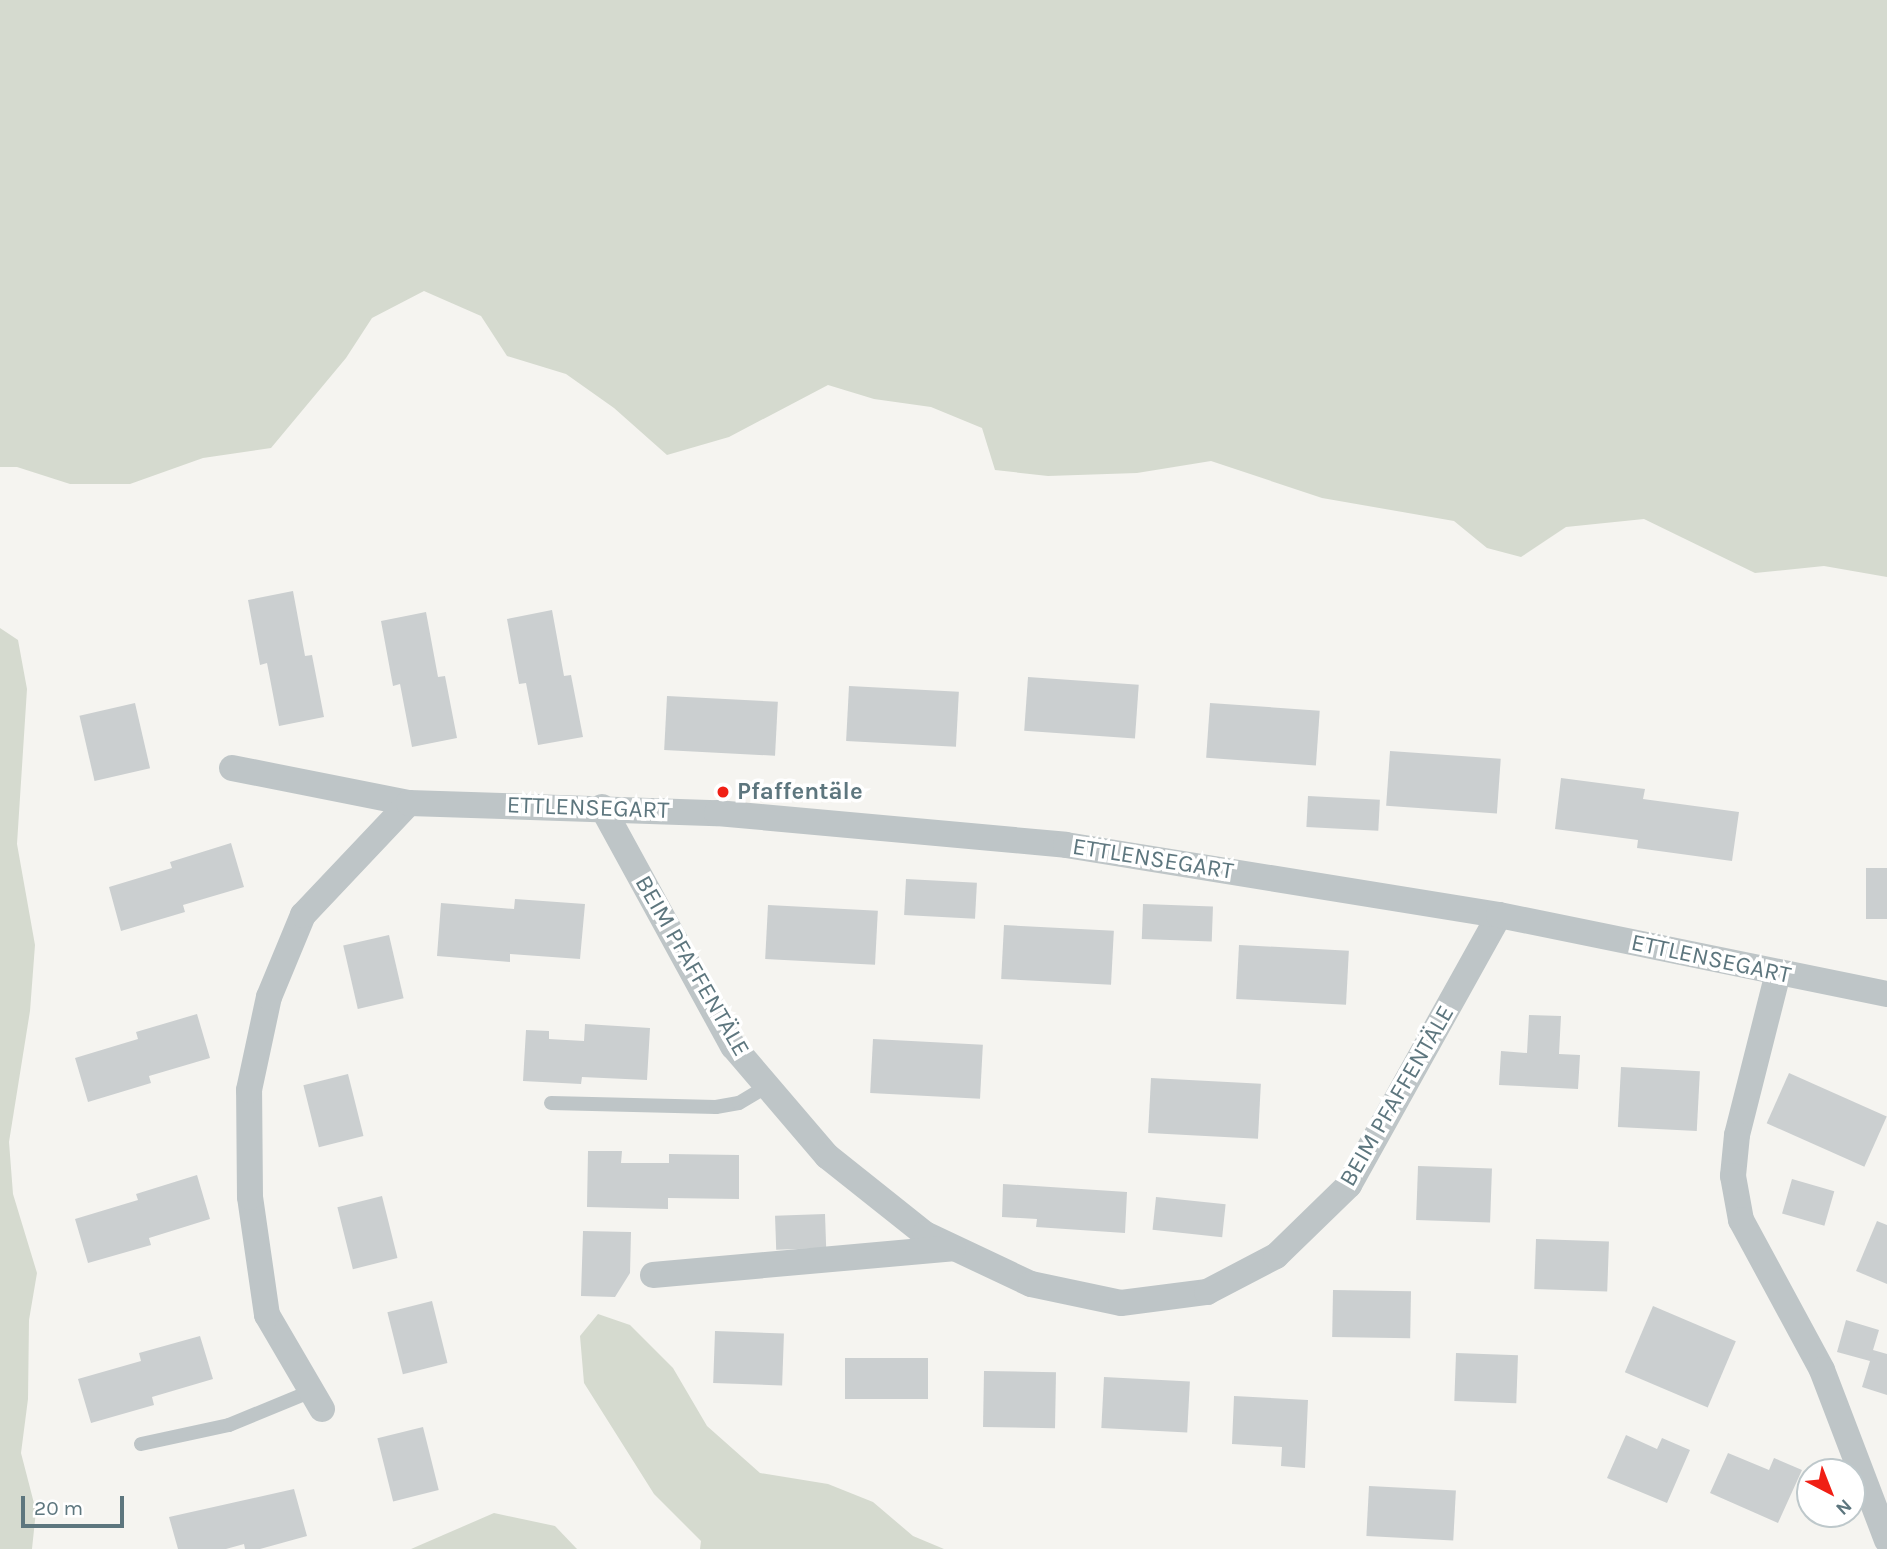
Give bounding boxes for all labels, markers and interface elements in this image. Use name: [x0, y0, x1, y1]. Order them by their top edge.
place label: Pfaffentäle: [737, 778, 863, 806]
marker: Pfaffentäle: [715, 784, 731, 800]
street label: ETTLENSEGART: [506, 791, 670, 825]
street label: ETTLENSEGART: [1070, 832, 1236, 886]
street label: BEIM PFAFFENTÄLE: [629, 870, 755, 1062]
street label: ETTLENSEGART: [1628, 928, 1794, 990]
street label: BEIM PFAFFENTÄLE: [1334, 1000, 1460, 1192]
north arrow: [1796, 1458, 1866, 1528]
scale bar: [24, 1482, 128, 1526]
text: N: [1831, 1494, 1856, 1520]
text: 20 m: [34, 1496, 83, 1520]

